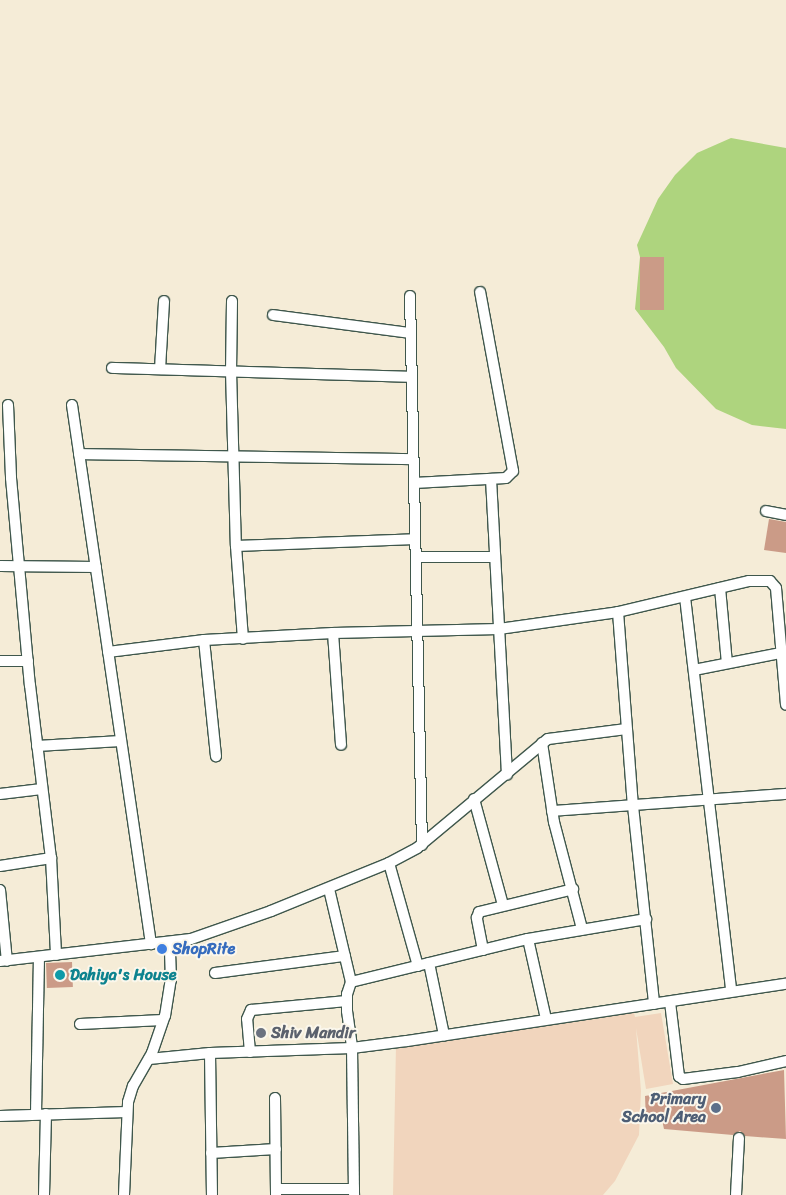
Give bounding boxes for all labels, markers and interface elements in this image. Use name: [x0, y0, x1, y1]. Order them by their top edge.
place label: ShopRite: [172, 939, 235, 959]
marker: ShopRite: [156, 943, 168, 955]
place label: Dahiya's House: [70, 965, 177, 985]
marker: Dahiya's House: [54, 969, 66, 981]
place label: Shiv Mandir: [271, 1023, 355, 1043]
marker: Shiv Mandir: [255, 1027, 267, 1039]
place label: Primary School Area: [621, 1089, 706, 1127]
marker: Primary School Area: [710, 1102, 722, 1114]

